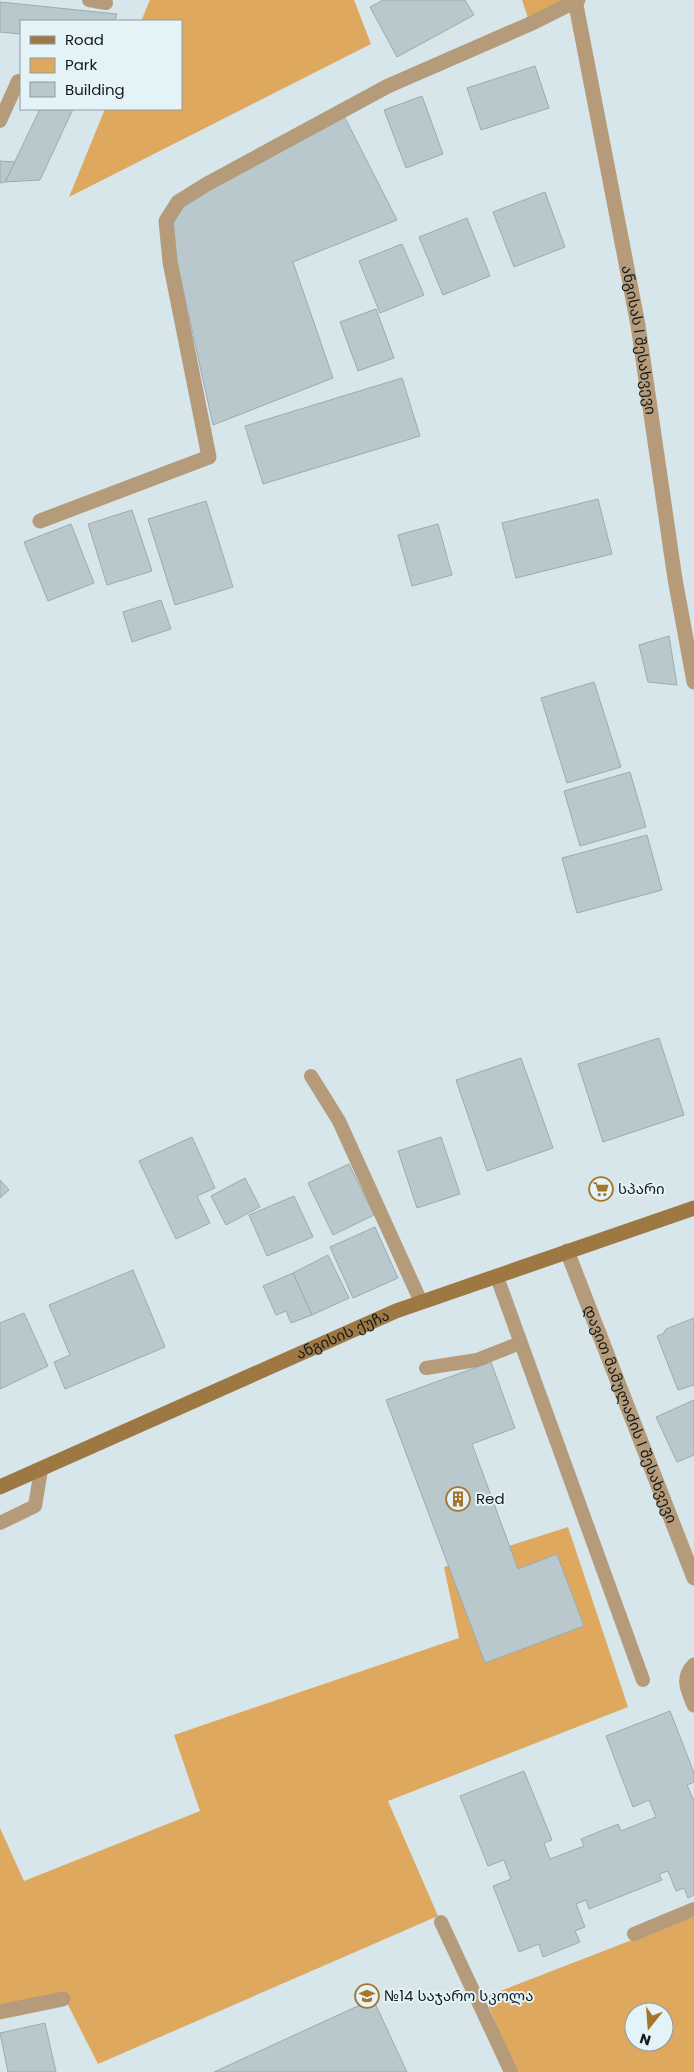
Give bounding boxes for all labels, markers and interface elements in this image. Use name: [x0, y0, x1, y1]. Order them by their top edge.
legend: [20, 20, 182, 110]
text: Road: [65, 29, 104, 50]
text: Park: [65, 54, 97, 75]
text: Building: [65, 79, 125, 100]
street label: ანგისას I შესახვევი: [617, 264, 662, 416]
supermarket icon: სპარი: [588, 1176, 614, 1202]
place label: სპარი: [618, 1178, 665, 1199]
street label: დავით მამულაძის I შესახვევი: [579, 1302, 683, 1526]
street label: ანგისის ქუჩა: [292, 1304, 393, 1364]
building icon: Red: [445, 1486, 471, 1512]
place label: Red: [476, 1488, 505, 1509]
school or university icon: №14 საჯარო სკოლა: [354, 1983, 380, 2009]
place label: №14 საჯარო სკოლა: [384, 1985, 533, 2006]
north arrow: [624, 2002, 674, 2052]
text: N: [637, 2028, 653, 2051]

